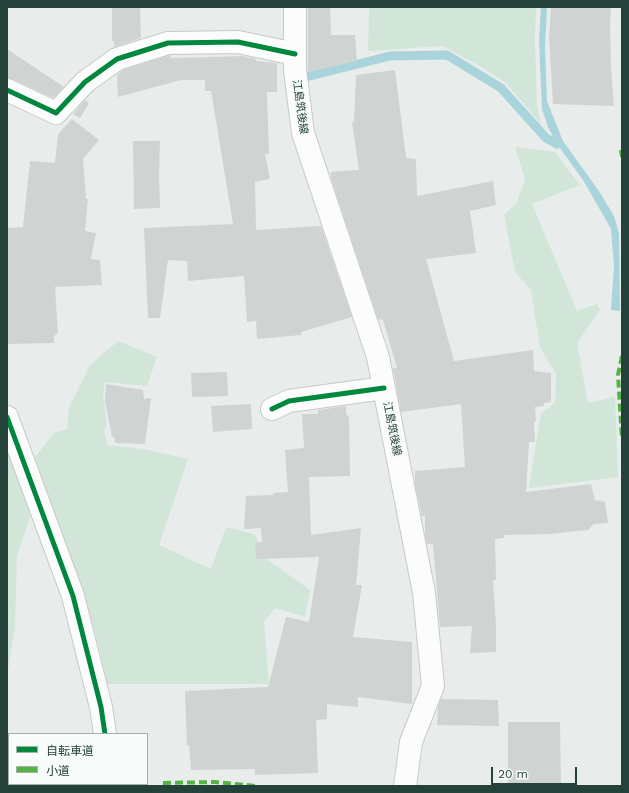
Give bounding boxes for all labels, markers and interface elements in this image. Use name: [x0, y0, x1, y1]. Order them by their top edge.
street label: 江島筑後線: [290, 79, 310, 135]
street label: 江島筑後線: [380, 401, 404, 457]
legend: [8, 733, 148, 785]
text: 自転車道: [46, 744, 94, 758]
scale bar: [493, 759, 579, 785]
text: 小道: [46, 764, 70, 778]
text: 20 m: [498, 767, 528, 781]

